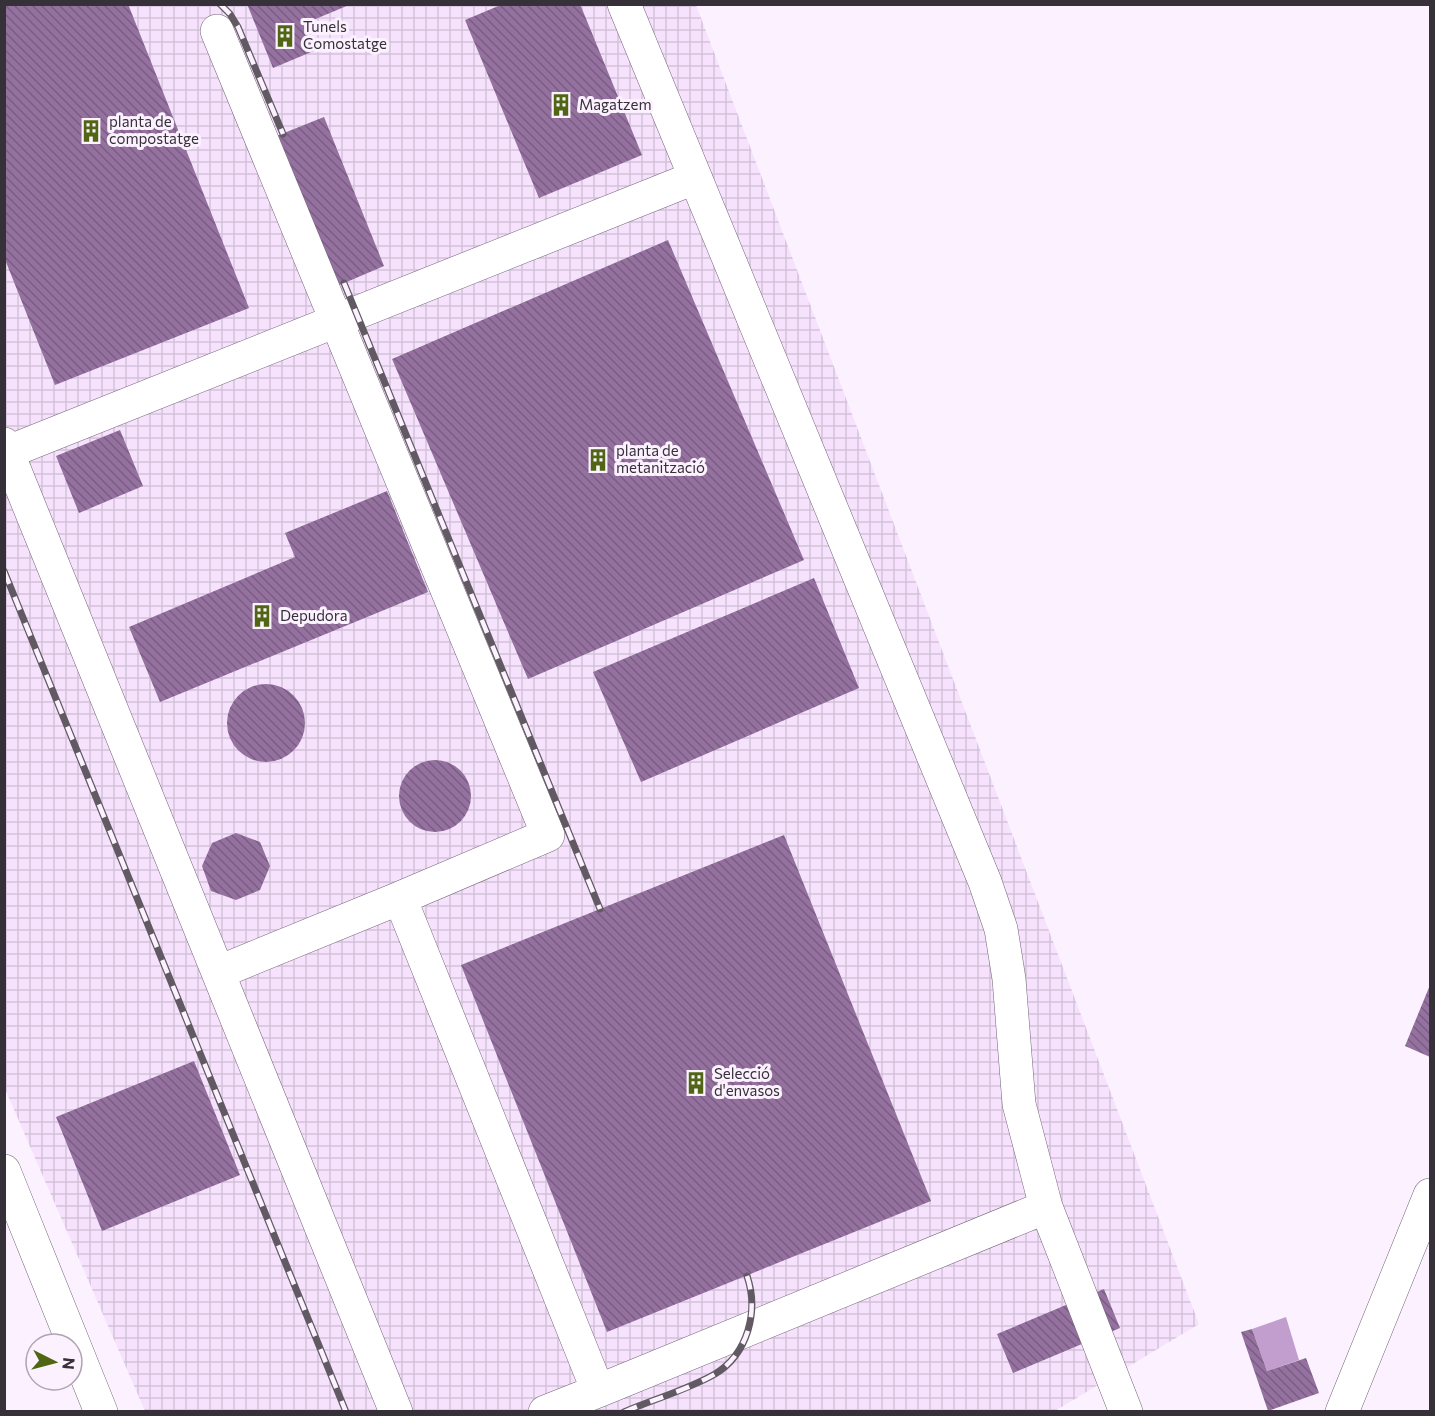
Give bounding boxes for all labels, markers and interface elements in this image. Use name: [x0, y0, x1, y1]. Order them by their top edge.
place label: Tunels Comostatge: [303, 17, 387, 52]
building icon: Tunels Comostatge: [272, 23, 298, 49]
building icon: Magatzem: [548, 92, 574, 118]
place label: Magatzem: [579, 95, 652, 113]
place label: planta de compostatge: [109, 112, 199, 147]
building icon: planta de compostatge: [78, 118, 104, 144]
place label: planta de metanització: [616, 441, 705, 476]
building icon: planta de metanització: [585, 447, 611, 473]
building icon: Depudora: [249, 603, 275, 629]
place label: Depudora: [280, 606, 348, 624]
place label: Selecció d'envasos: [714, 1064, 780, 1099]
building icon: Selecció d'envasos: [683, 1070, 709, 1096]
north arrow: [24, 1332, 84, 1392]
text: N: [59, 1357, 79, 1371]

